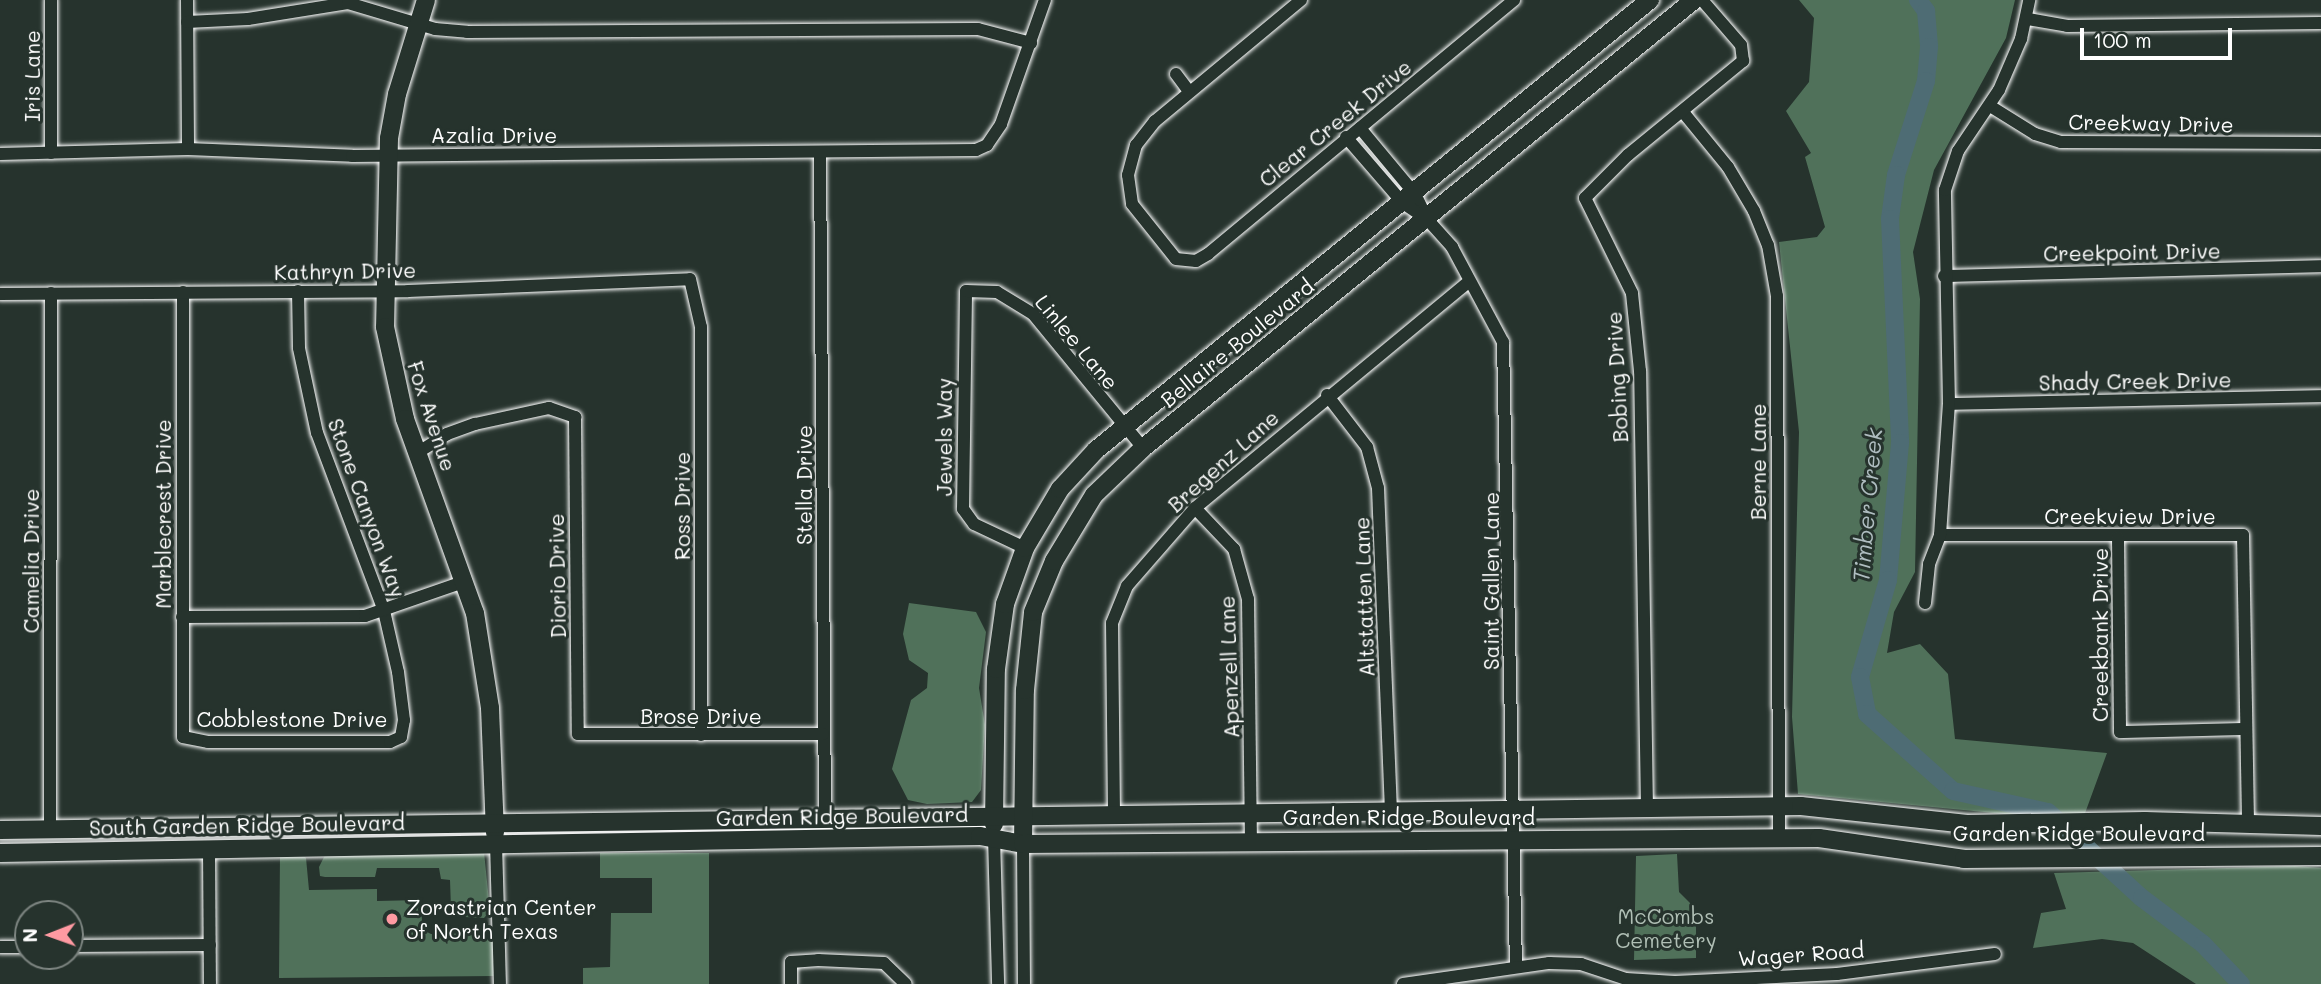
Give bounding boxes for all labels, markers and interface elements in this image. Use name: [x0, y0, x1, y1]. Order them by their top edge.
scale bar: [2083, 14, 2235, 58]
text: 100 m: [2093, 26, 2152, 53]
street label: Iris Lane: [19, 30, 45, 122]
street label: Clear Creek Drive: [1254, 54, 1416, 192]
street label: Creekway Drive: [2068, 109, 2234, 137]
street label: Azalia Drive: [431, 122, 557, 148]
street label: Creekpoint Drive: [2043, 238, 2221, 266]
street label: Kathryn Drive: [274, 257, 416, 285]
street label: Bellaire Boulevard: [1155, 274, 1319, 412]
street label: Linlee Lane: [1030, 290, 1124, 394]
street label: Bobing Drive: [1601, 311, 1633, 443]
street label: Fox Avenue: [402, 358, 462, 474]
street label: Shady Creek Drive: [2038, 367, 2232, 395]
street label: Jewels Way: [931, 378, 957, 496]
street label: Berne Lane: [1745, 404, 1771, 520]
street label: Bregenz Lane: [1162, 405, 1284, 517]
street label: Stone Canyon Way: [323, 415, 411, 601]
street label: Marblecrest Drive: [150, 419, 176, 609]
street label: Stella Drive: [791, 425, 817, 545]
water label: Timber Creek: [1847, 427, 1887, 583]
street label: Ross Drive: [669, 452, 695, 560]
street label: Camelia Drive: [18, 489, 44, 633]
street label: Saint Gallen Lane: [1478, 492, 1504, 670]
street label: Creekview Drive: [2044, 503, 2216, 529]
street label: Diorio Drive: [543, 513, 571, 639]
street label: Altstatten Lane: [1349, 517, 1379, 677]
street label: Creekbank Drive: [2087, 548, 2113, 722]
street label: Apenzell Lane: [1214, 595, 1244, 739]
street label: Brose Drive: [640, 703, 762, 729]
street label: Cobblestone Drive: [196, 706, 388, 732]
street label: Garden Ridge Boulevard: [716, 801, 968, 831]
street label: Garden Ridge Boulevard: [1283, 804, 1535, 830]
street label: South Garden Ridge Boulevard: [89, 810, 405, 840]
street label: Garden Ridge Boulevard: [1953, 820, 2205, 846]
place label: Zorastrian Center of North Texas: [406, 894, 596, 944]
north arrow: [14, 900, 84, 970]
park label: McCombs Cemetery: [1615, 903, 1717, 953]
marker: Zorastrian Center of North Texas: [384, 911, 400, 927]
text: N: [17, 928, 42, 943]
street label: Wager Road: [1737, 937, 1865, 971]

